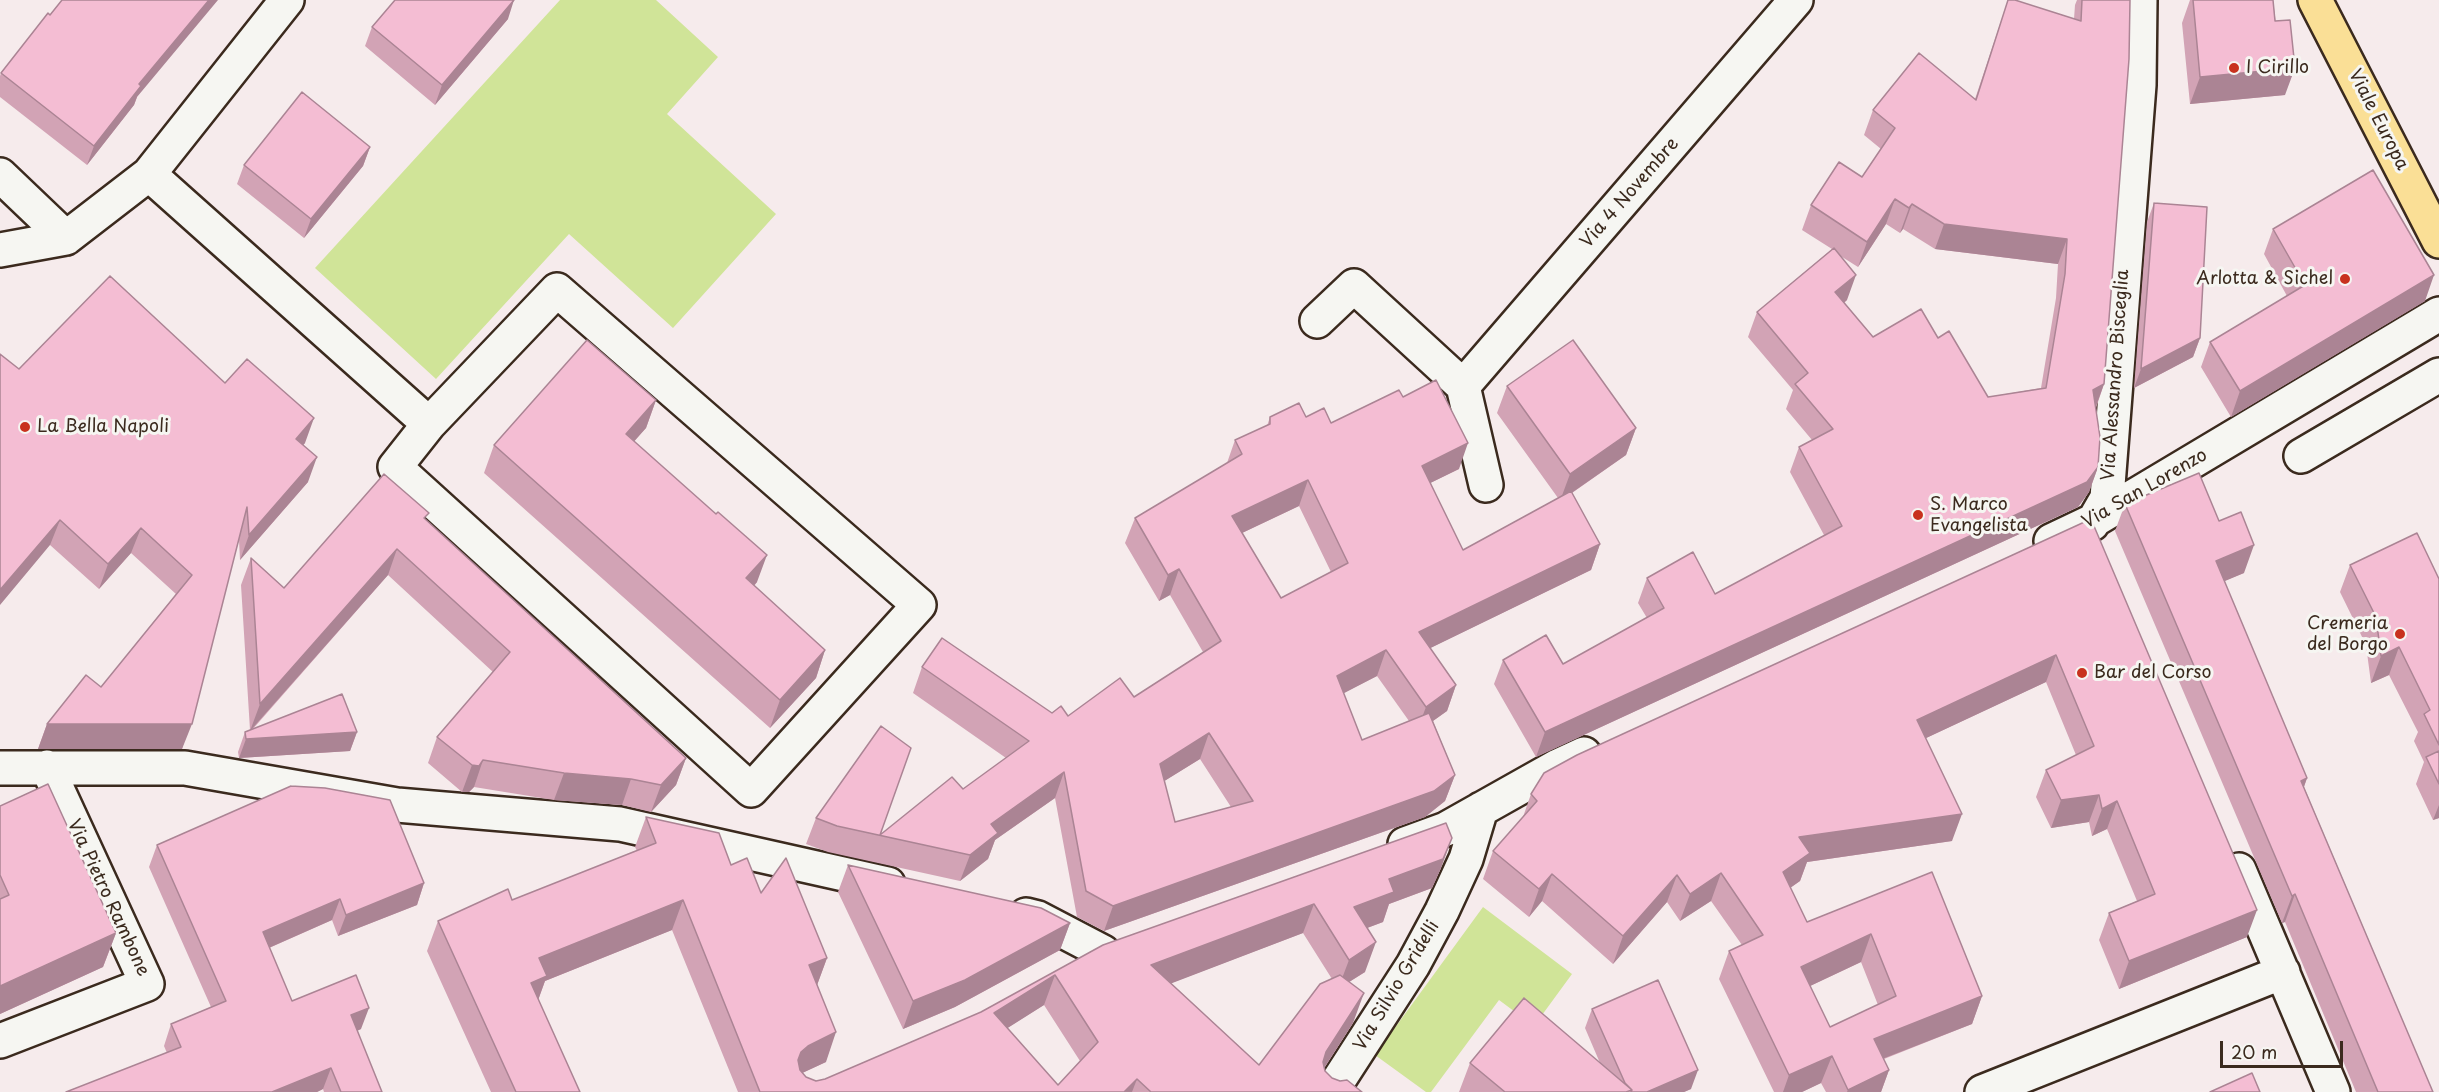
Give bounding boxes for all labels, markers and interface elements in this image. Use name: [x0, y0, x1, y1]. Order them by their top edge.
place label: I Cirillo: [2246, 57, 2309, 79]
marker: I Cirillo: [2227, 61, 2241, 75]
street label: Viale Europa: [2343, 66, 2413, 174]
street label: Via 4 Novembre: [1576, 133, 1684, 253]
place label: Arlotta & Sichel: [2196, 268, 2333, 290]
street label: Via Alessandro Bisceglia: [2098, 269, 2134, 481]
marker: Arlotta & Sichel: [2338, 272, 2352, 286]
place label: La Bella Napoli: [37, 416, 169, 438]
marker: La Bella Napoli: [18, 420, 32, 434]
street label: Via San Lorenzo: [2079, 444, 2211, 534]
place label: S. Marco Evangelista: [1930, 494, 2028, 536]
marker: S. Marco Evangelista: [1911, 508, 1925, 522]
place label: Cremeria del Borgo: [2307, 613, 2388, 656]
marker: Cremeria del Borgo: [2393, 627, 2407, 641]
place label: Bar del Corso: [2094, 662, 2211, 684]
marker: Bar del Corso: [2075, 666, 2089, 680]
street label: Via Pietro Rambone: [62, 816, 154, 980]
street label: Via Silvio Gridelli: [1350, 917, 1444, 1055]
scale bar: [2223, 1029, 2346, 1067]
text: 20 m: [2231, 1038, 2277, 1065]

